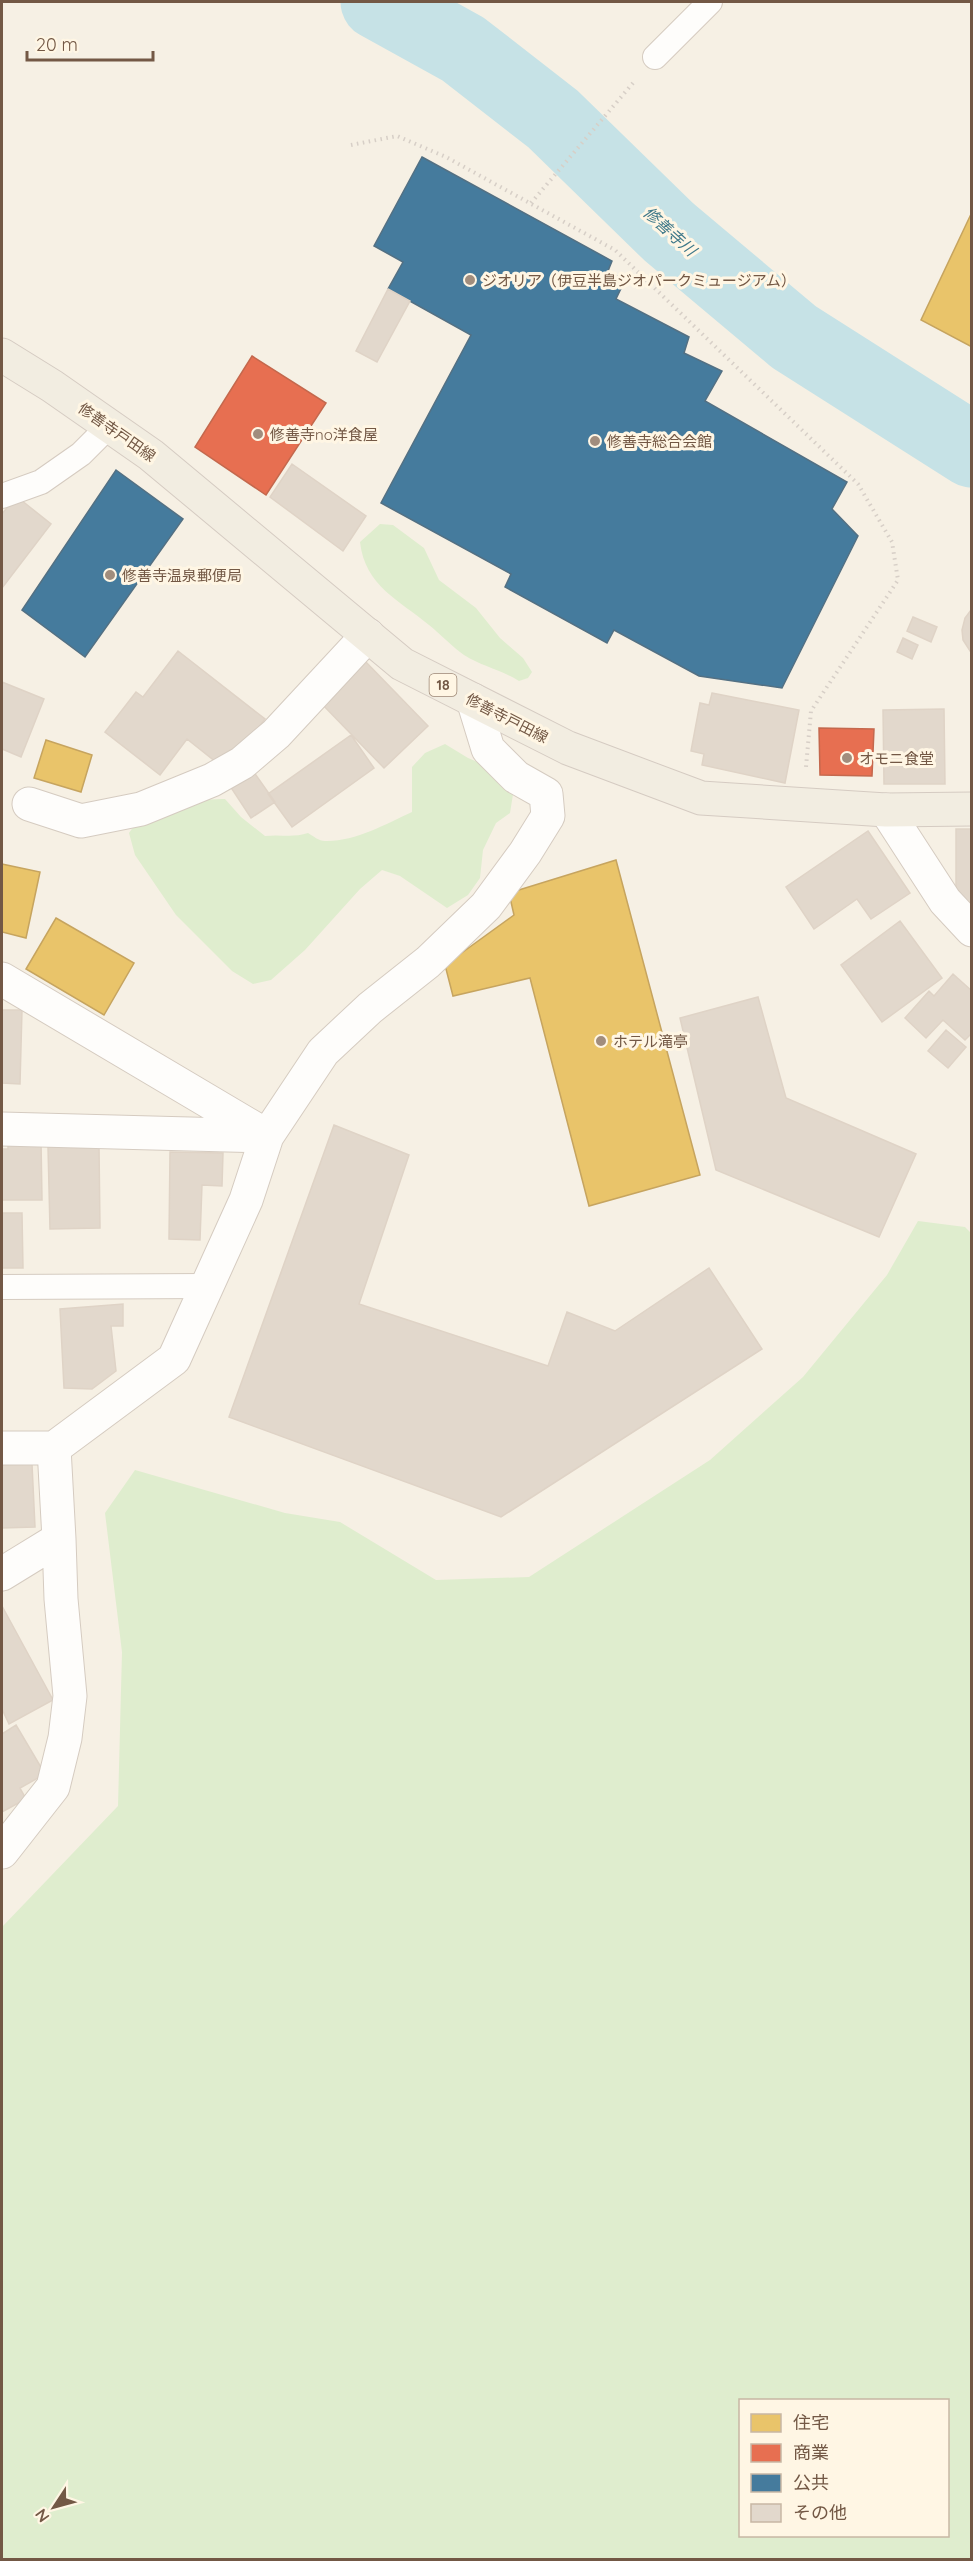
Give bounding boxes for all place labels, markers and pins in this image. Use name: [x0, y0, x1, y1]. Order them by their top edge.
place label: ジオリア（伊豆半島ジオパークミュージアム）: [482, 271, 796, 290]
marker: ジオリア（伊豆半島ジオパークミュージアム）: [463, 273, 477, 287]
place label: 修善寺no洋食屋: [270, 425, 378, 444]
marker: 修善寺no洋食屋: [251, 427, 265, 441]
place label: 修善寺総合会館: [607, 432, 712, 451]
marker: 修善寺総合会館: [588, 434, 602, 448]
place label: 修善寺温泉郵便局: [122, 566, 242, 585]
marker: 修善寺温泉郵便局: [103, 568, 117, 582]
place label: オモニ食堂: [859, 749, 934, 768]
marker: オモニ食堂: [840, 751, 854, 765]
place label: ホテル滝亭: [613, 1032, 688, 1051]
marker: ホテル滝亭: [594, 1034, 608, 1048]

